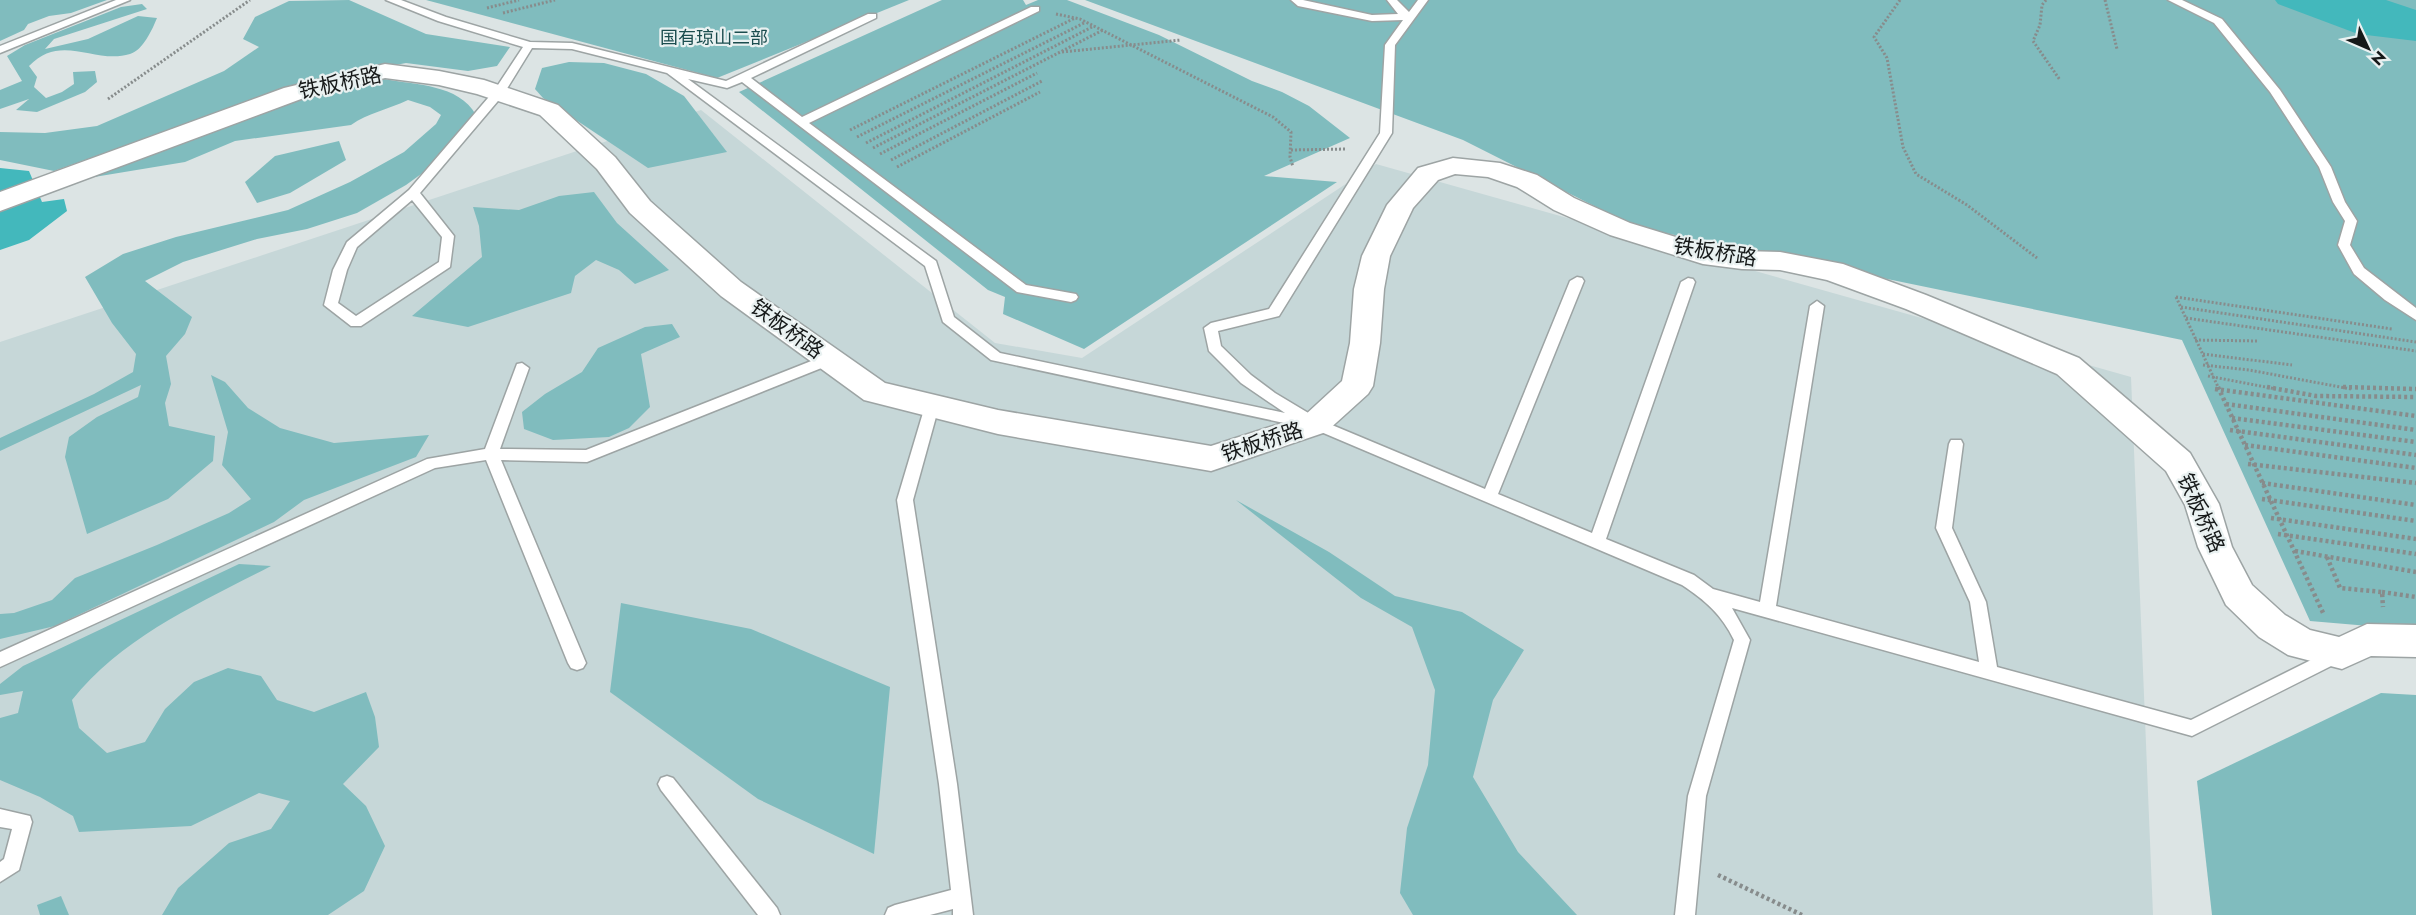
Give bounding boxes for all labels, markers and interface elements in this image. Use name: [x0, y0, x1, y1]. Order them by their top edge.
north arrow: [2338, 18, 2398, 78]
park label: 国有琼山二部: [660, 25, 768, 51]
text: N: [2366, 46, 2391, 71]
street label: 铁板桥路: [296, 60, 384, 106]
street label: 铁板桥路: [1671, 231, 1759, 273]
street label: 铁板桥路: [744, 292, 830, 366]
street label: 铁板桥路: [1217, 415, 1307, 469]
street label: 铁板桥路: [2170, 469, 2232, 557]

